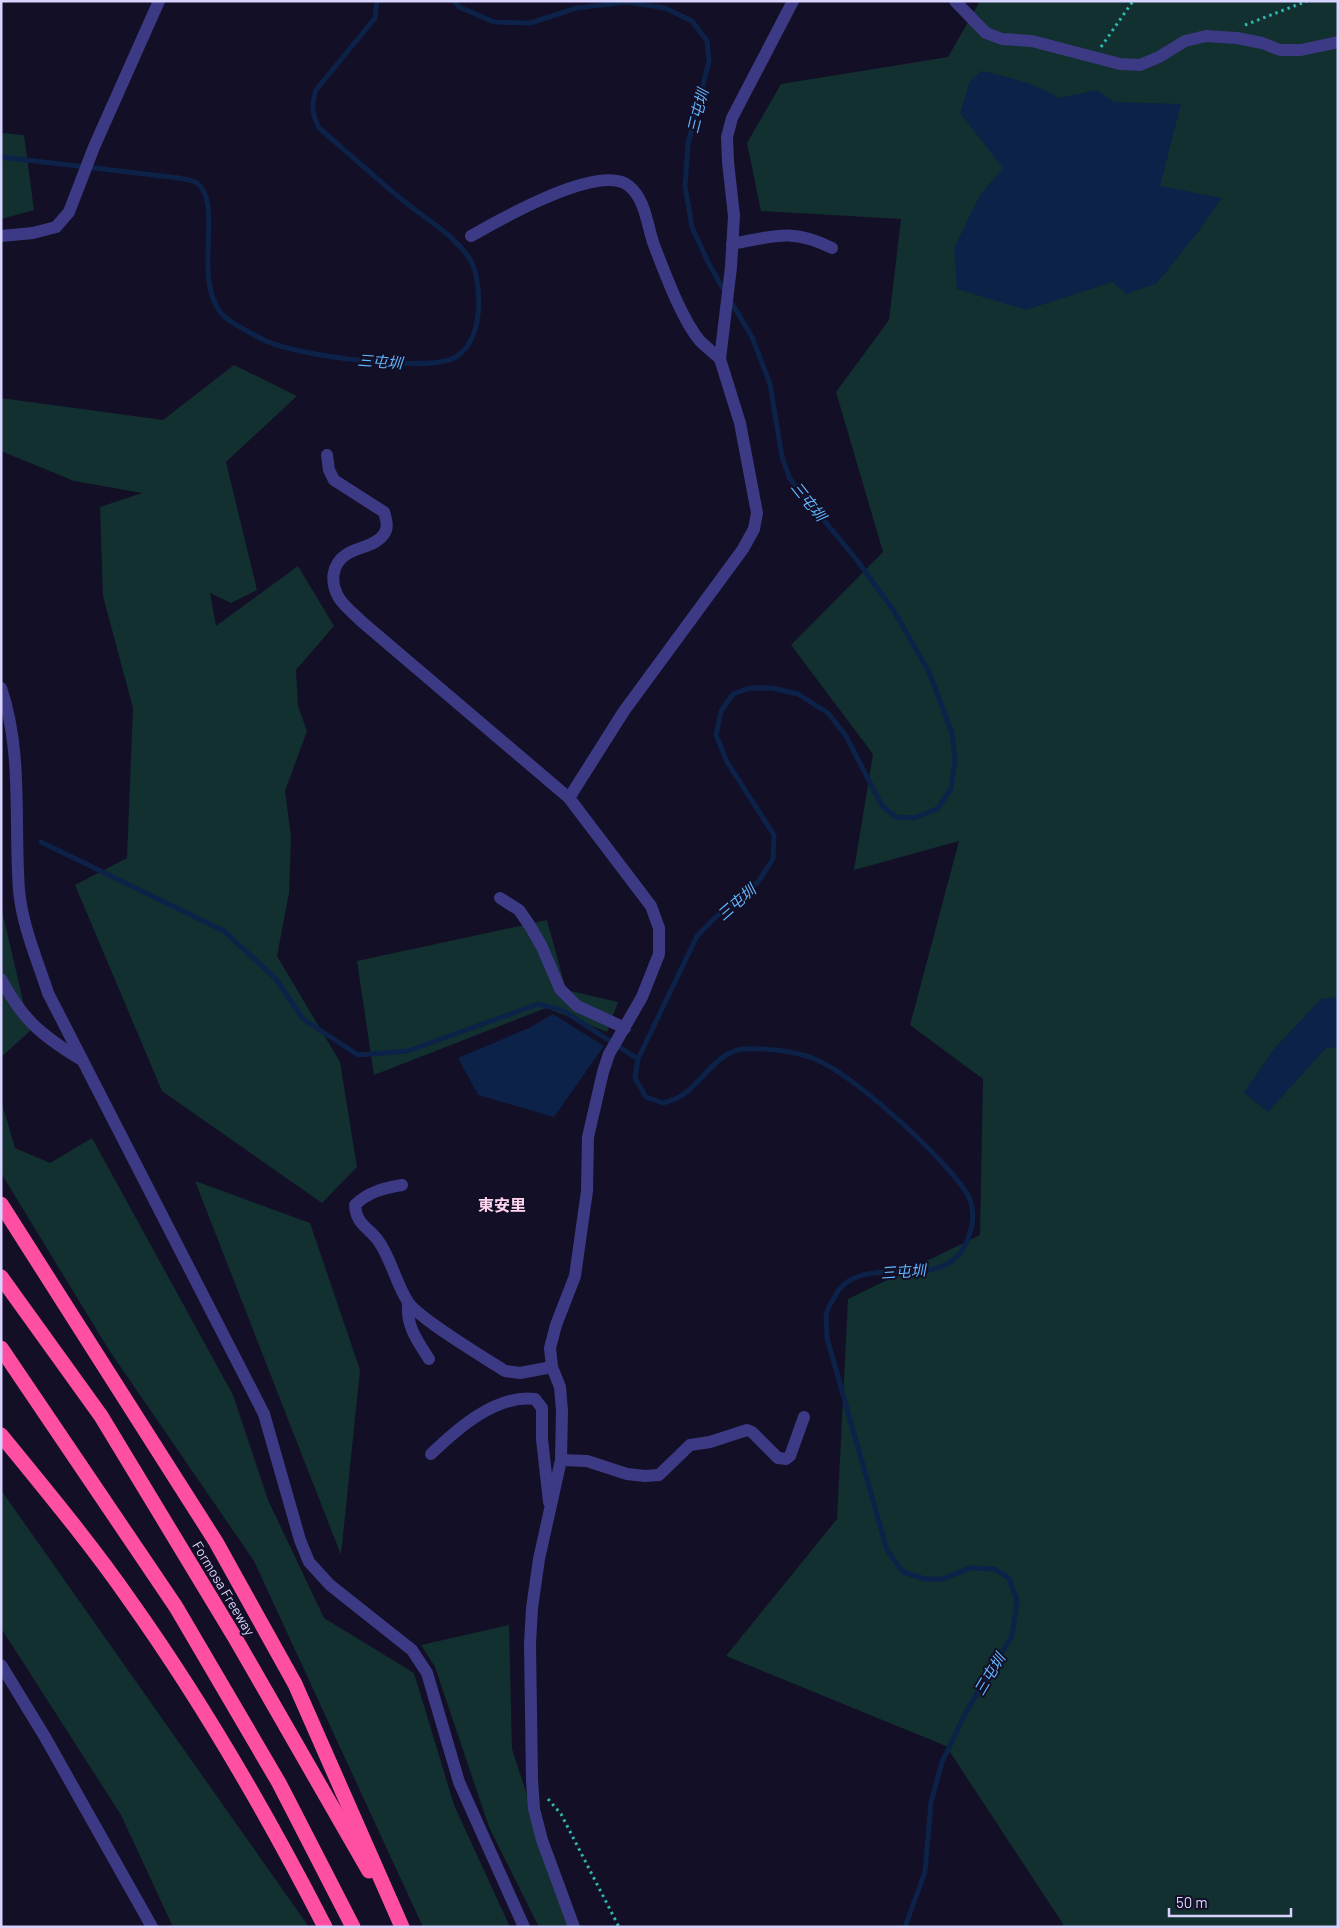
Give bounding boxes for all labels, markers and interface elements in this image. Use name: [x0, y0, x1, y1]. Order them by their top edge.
water label: 三屯圳: [683, 85, 712, 135]
water label: 三屯圳: [357, 350, 405, 372]
water label: 三屯圳: [788, 478, 831, 526]
water label: 三屯圳: [713, 879, 760, 924]
district label: 東安里: [478, 1195, 526, 1214]
water label: 三屯圳: [880, 1260, 928, 1282]
street label: Formosa Freeway: [189, 1538, 259, 1639]
water label: 三屯圳: [970, 1648, 1009, 1698]
scale bar: [1169, 1886, 1292, 1918]
text: 50 m: [1176, 1893, 1208, 1911]

